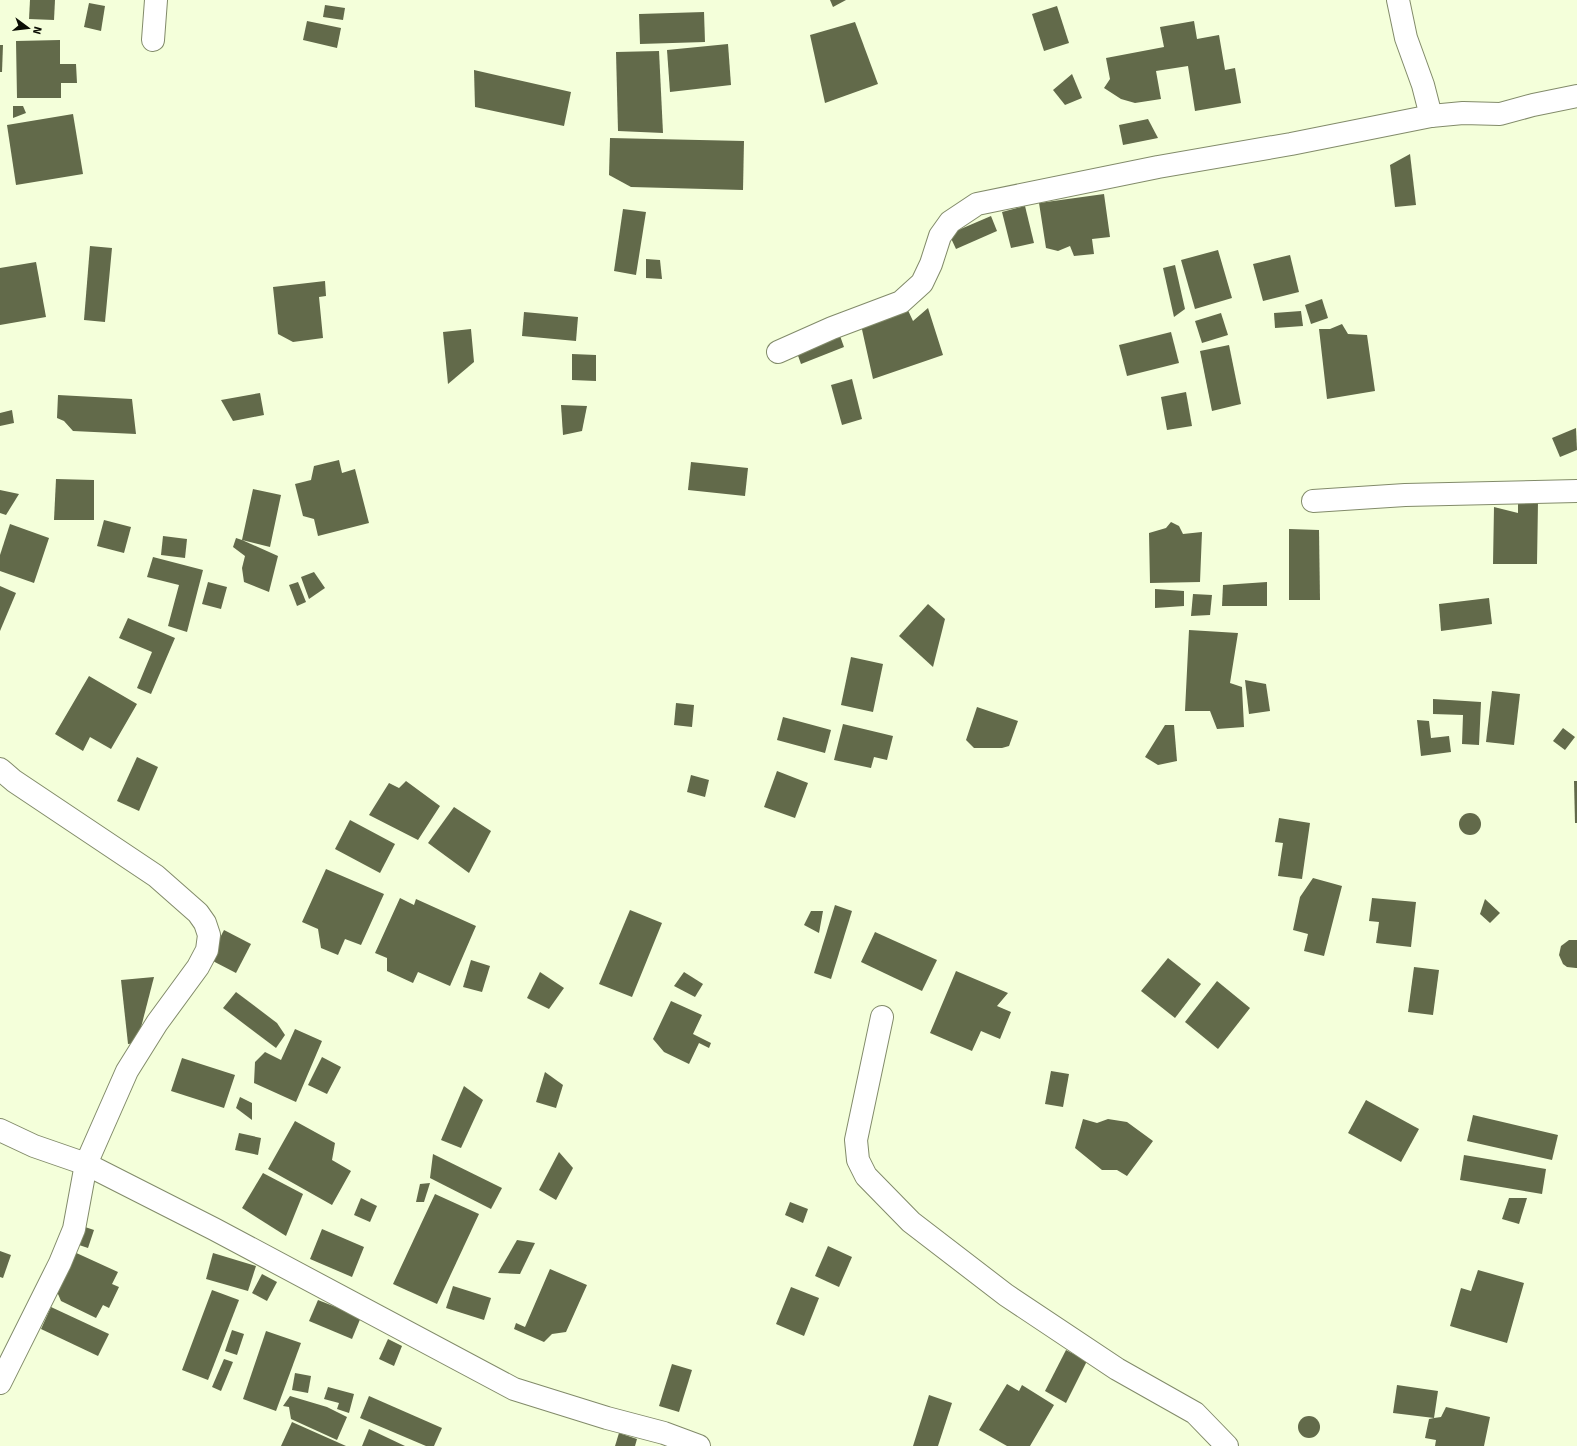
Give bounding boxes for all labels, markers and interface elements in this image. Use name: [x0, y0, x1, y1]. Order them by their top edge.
north arrow: [8, 8, 48, 48]
text: N: [30, 25, 44, 36]

